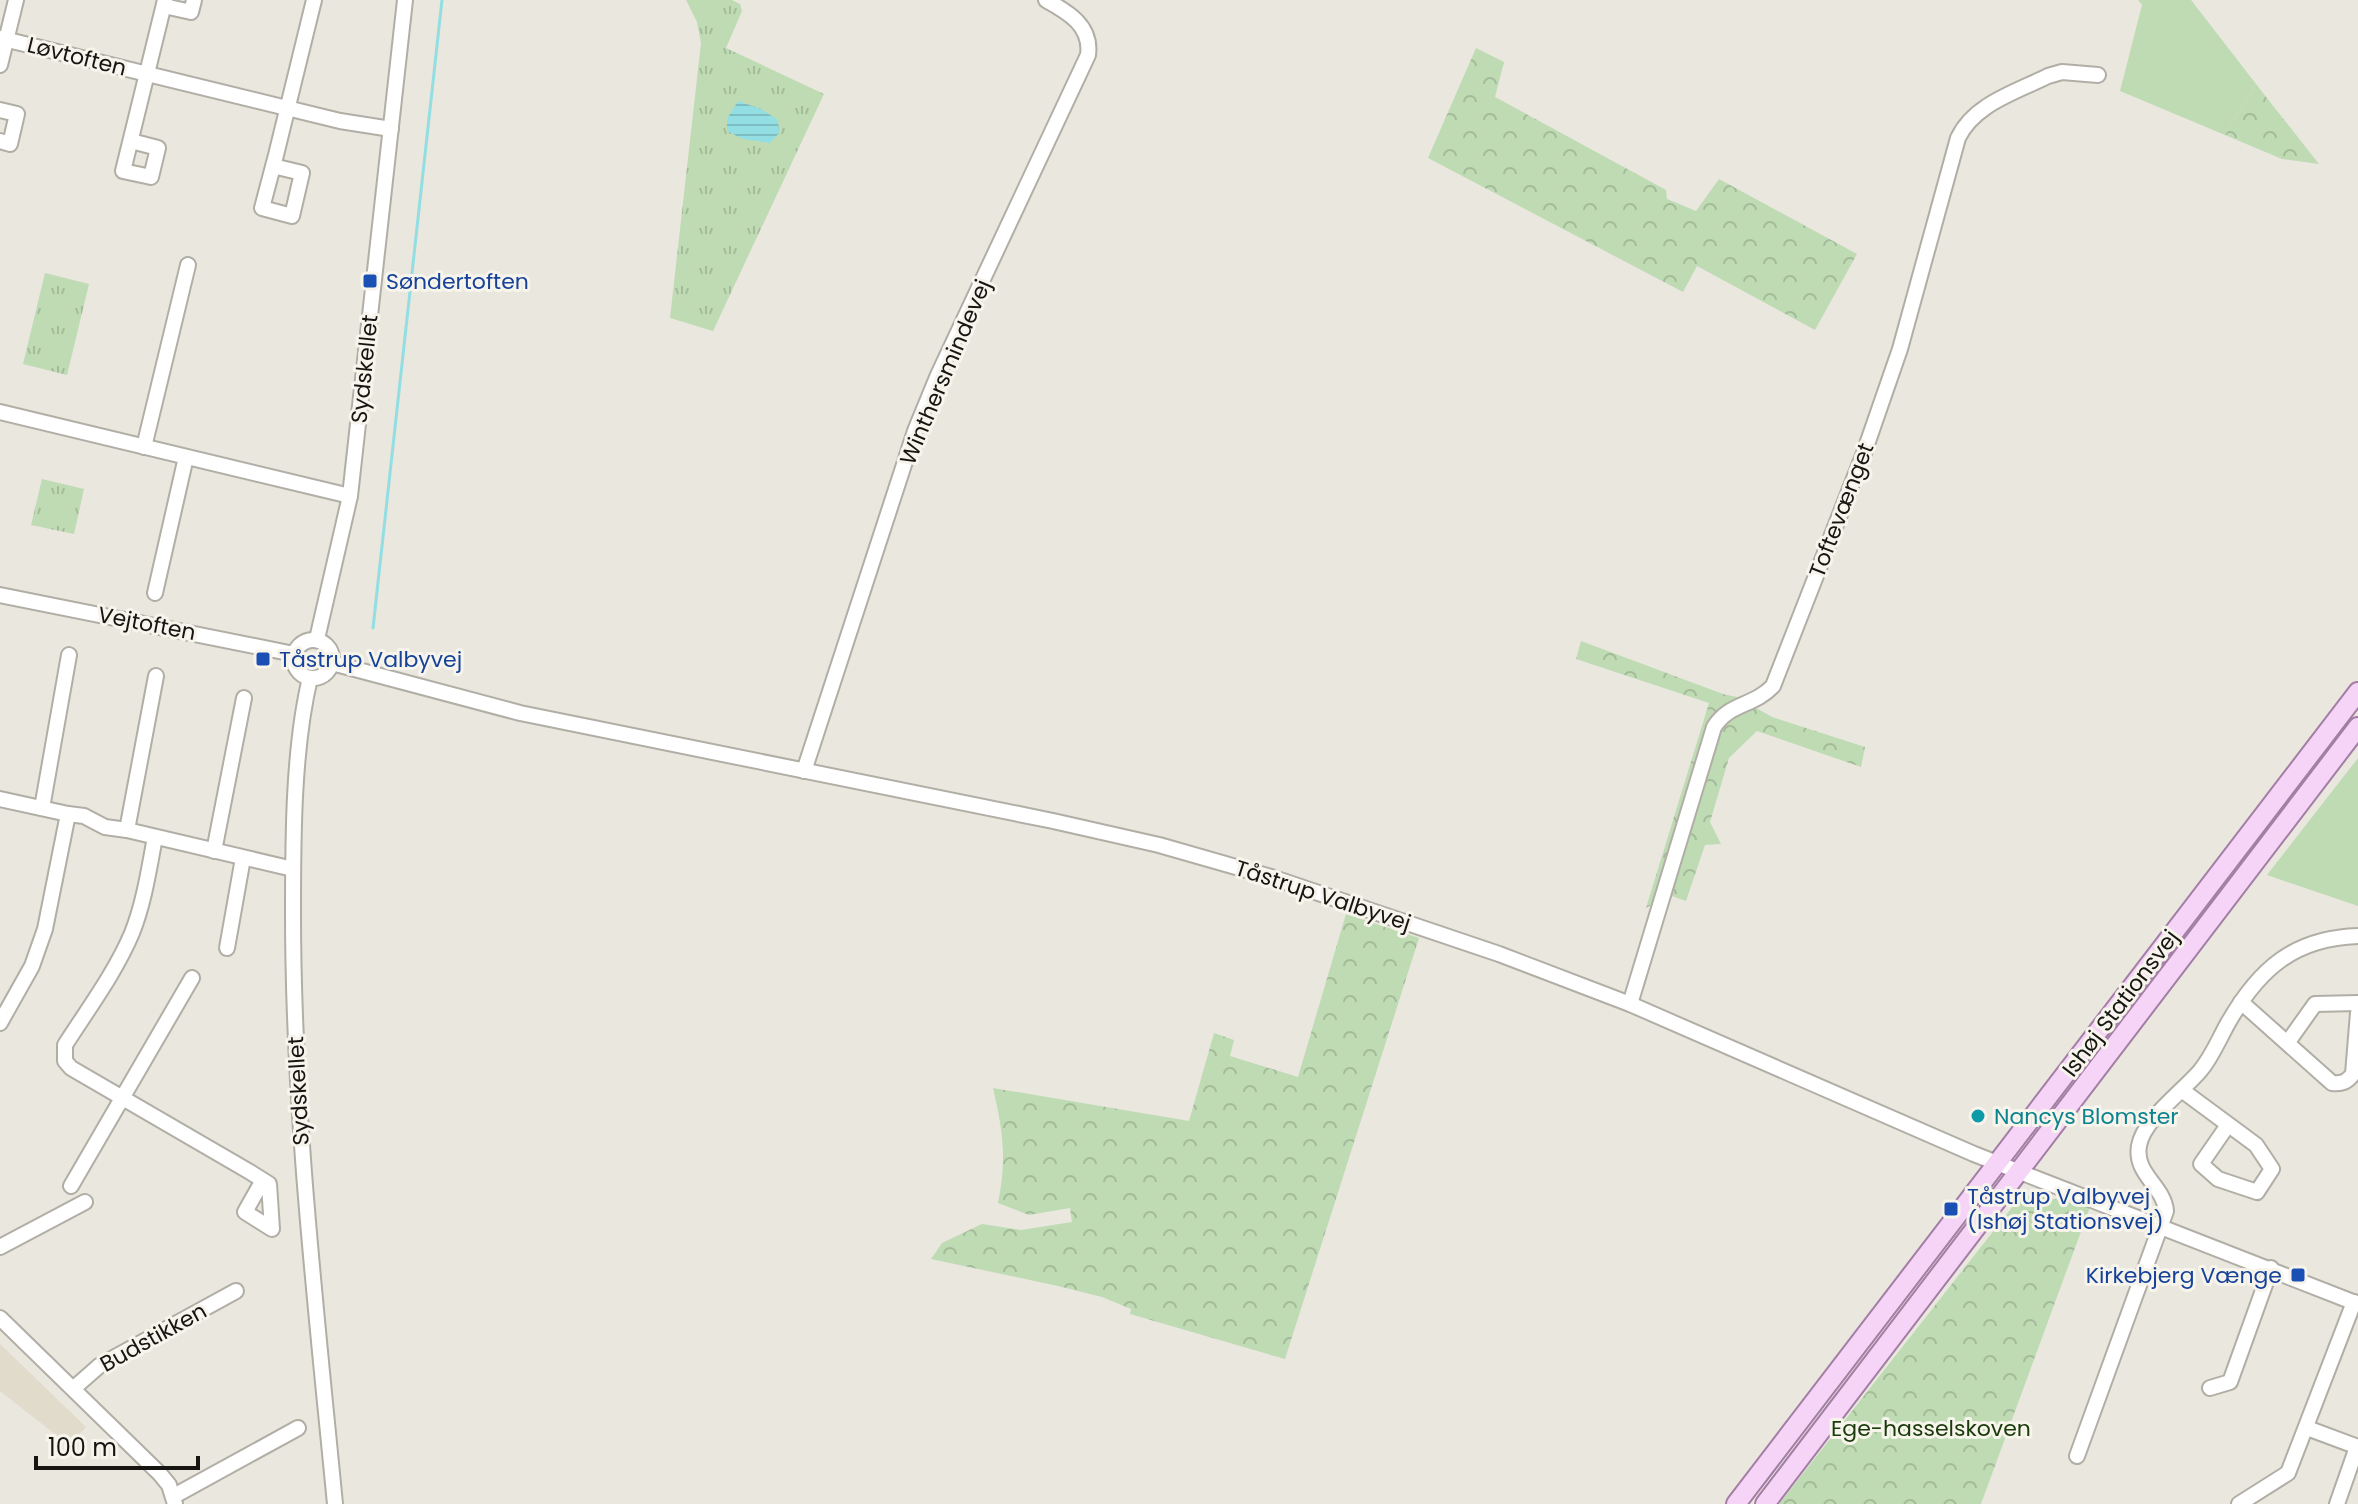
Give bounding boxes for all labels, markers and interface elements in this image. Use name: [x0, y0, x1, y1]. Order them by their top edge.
street label: Løvtoften: [24, 29, 130, 84]
place label: Søndertoften: [386, 266, 529, 297]
marker: Søndertoften: [361, 272, 379, 290]
street label: Winthersmindevej: [892, 275, 999, 470]
street label: Sydskellet: [343, 313, 386, 425]
street label: Toftevænget: [1802, 438, 1881, 582]
street label: Vejtoften: [95, 599, 198, 648]
place label: Tåstrup Valbyvej: [279, 644, 462, 675]
marker: Tåstrup Valbyvej: [254, 650, 272, 668]
street label: Tåstrup Valbyvej: [1231, 852, 1415, 939]
street label: Ishøj Stationsvej: [2055, 923, 2186, 1083]
street label: Sydskellet: [280, 1036, 317, 1146]
place label: Nancys Blomster: [1994, 1101, 2179, 1132]
marker: Nancys Blomster: [1969, 1107, 1987, 1125]
place label: Tåstrup Valbyvej (Ishøj Stationsvej): [1967, 1181, 2164, 1237]
marker: Tåstrup Valbyvej (Ishøj Stationsvej): [1942, 1200, 1960, 1218]
place label: Kirkebjerg Vænge: [2086, 1260, 2282, 1291]
marker: Kirkebjerg Vænge: [2289, 1266, 2307, 1284]
street label: Budstikken: [94, 1295, 212, 1380]
park label: Ege-hasselskoven: [1831, 1413, 2031, 1444]
scale bar: [36, 1420, 198, 1470]
text: 100 m: [48, 1431, 117, 1464]

